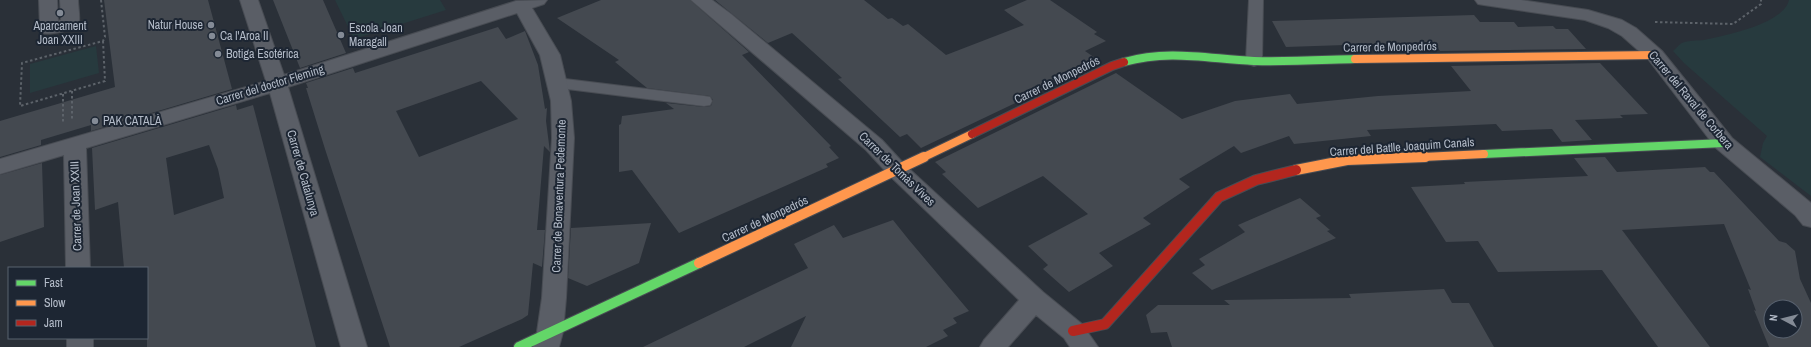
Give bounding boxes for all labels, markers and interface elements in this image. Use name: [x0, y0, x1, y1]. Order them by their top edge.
marker: Aparcament Joan XXIII: [55, 8, 65, 18]
place label: Natur House: [148, 17, 203, 33]
place label: Aparcament Joan XXIII: [32, 18, 87, 48]
marker: Natur House: [206, 20, 216, 30]
place label: Escola Joan Maragall: [349, 20, 403, 50]
place label: Ca l'Aroa II: [220, 28, 268, 44]
marker: Escola Joan Maragall: [336, 30, 346, 40]
marker: Ca l'Aroa II: [207, 31, 217, 41]
street label: Carrer de Monpedrós: [1343, 38, 1437, 56]
place label: Botiga Esotérica: [226, 46, 299, 62]
street label: Carrer del Raval de Corbera: [1645, 48, 1737, 153]
marker: Botiga Esotérica: [213, 49, 223, 59]
street label: Carrer de Monpedrós: [1011, 52, 1103, 108]
street label: Carrer del doctor Fleming: [214, 61, 326, 109]
place label: PAK CATALÀ: [103, 113, 162, 129]
marker: PAK CATALÀ: [90, 116, 100, 126]
street label: Carrer de Bonaventura Pedemonte: [548, 119, 570, 273]
street label: Carrer de Catalunya: [283, 128, 323, 218]
street label: Carrer de Tomàs Vives: [855, 128, 939, 210]
street label: Carrer del Batlle Joaquim Canals: [1329, 134, 1475, 160]
street label: Carrer de Joan XXIII: [66, 161, 86, 251]
street label: Carrer de Monpedrós: [719, 192, 811, 246]
legend: [8, 267, 148, 339]
text: Fast: [44, 275, 63, 291]
text: Slow: [44, 295, 66, 311]
north arrow: [1763, 299, 1803, 339]
text: N: [1766, 314, 1780, 322]
text: Jam: [44, 315, 63, 331]

